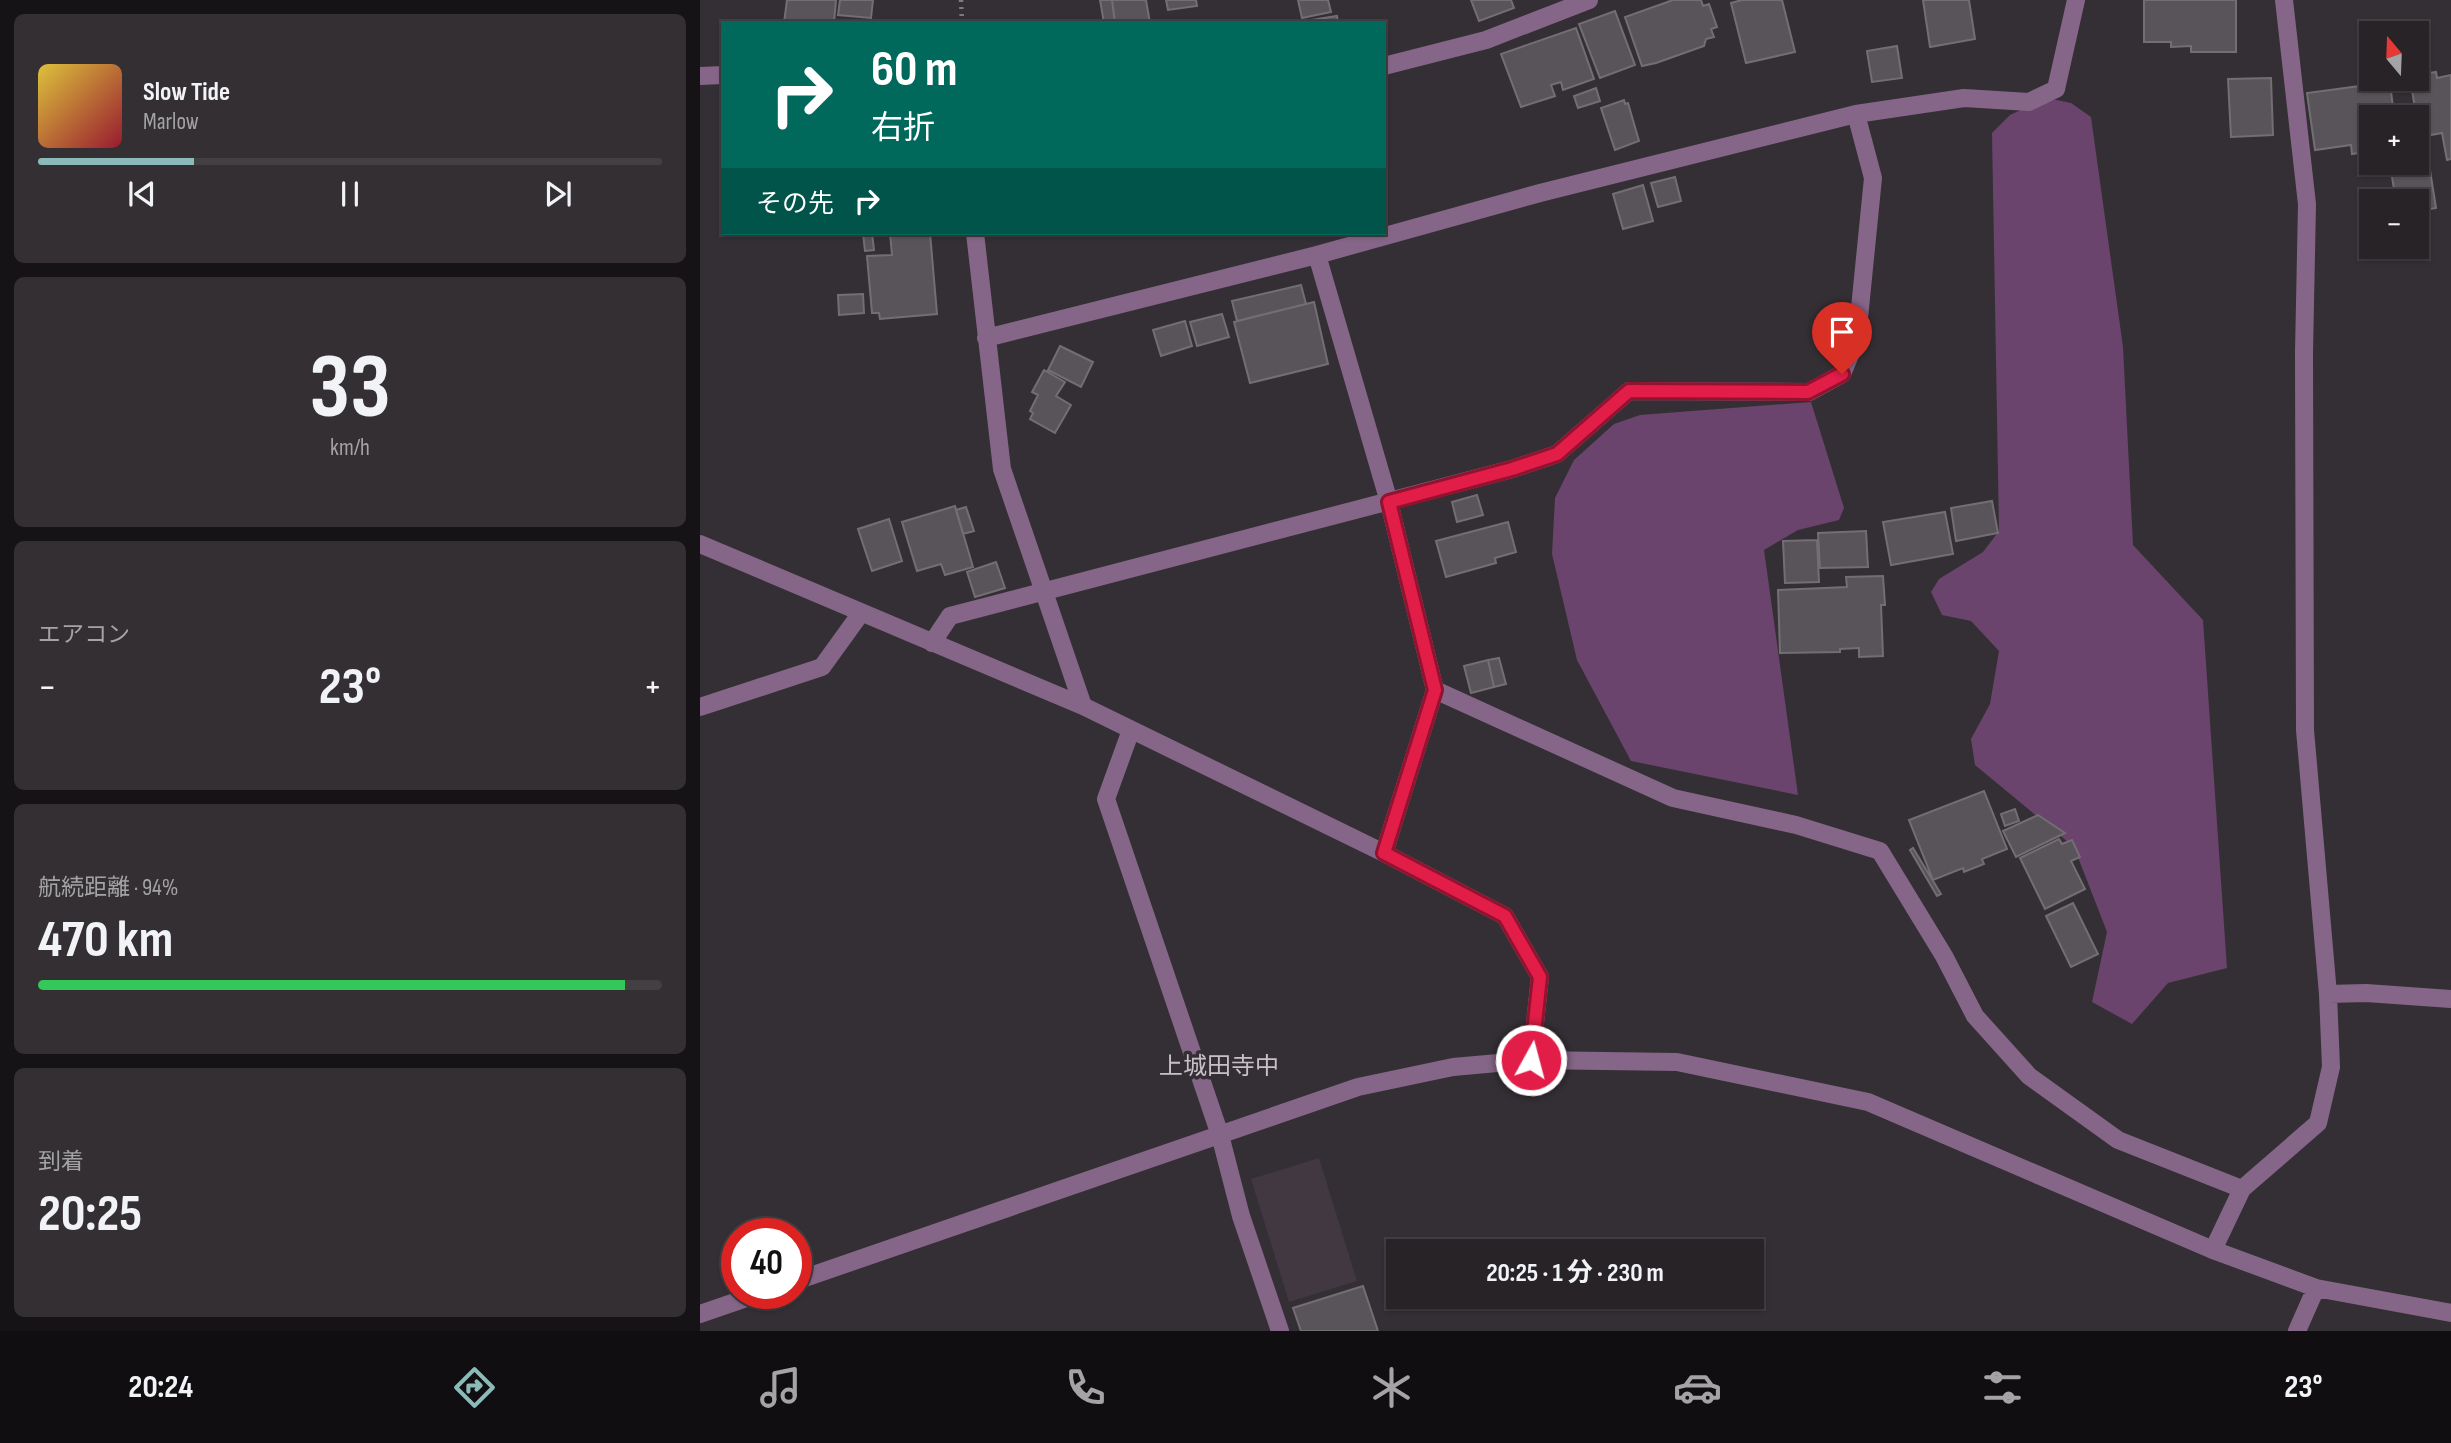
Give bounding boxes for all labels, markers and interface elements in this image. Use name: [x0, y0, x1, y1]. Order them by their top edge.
north arrow: [2359, 21, 2429, 91]
map controls: [2359, 21, 2429, 259]
text: 60 m: [871, 41, 958, 100]
icon: right: [756, 49, 847, 140]
text: Slow Tide: [143, 77, 230, 108]
button: +: [2359, 105, 2429, 175]
text: Marlow: [143, 108, 199, 136]
text: 右折: [871, 109, 935, 148]
icon: previous: [123, 175, 161, 213]
icon: pause: [331, 175, 369, 213]
icon: next: [539, 175, 577, 213]
icon: right: [848, 182, 886, 220]
text: その先: [756, 189, 834, 220]
button: −: [2359, 189, 2429, 259]
pin: [1812, 302, 1872, 374]
icon: arrive: [1823, 313, 1861, 351]
text: 33: [309, 334, 391, 443]
text: km/h: [330, 434, 370, 462]
text: エアコン: [38, 621, 130, 649]
text: 23°: [319, 656, 381, 719]
text: −: [38, 665, 57, 710]
text: +: [643, 665, 662, 710]
text: 航続距離 · 94%: [38, 874, 178, 902]
text: 470 km: [38, 909, 173, 972]
position arrow: [1494, 1023, 1568, 1097]
district label: 上城田寺中: [1159, 1052, 1279, 1081]
text: 到着: [38, 1148, 84, 1176]
text: 20:25: [38, 1183, 142, 1246]
speed limit sign: 40: [721, 1218, 812, 1309]
text: 20:25 · 1 分 · 230 m: [1486, 1258, 1664, 1289]
icon: directions: [450, 1363, 499, 1412]
icon: music: [756, 1363, 805, 1412]
icon: phone: [1061, 1363, 1110, 1412]
icon: climate: [1367, 1363, 1416, 1412]
icon: car: [1673, 1363, 1722, 1412]
icon: filters: [1978, 1363, 2027, 1412]
text: 20:24: [128, 1368, 193, 1407]
text: 23°: [2284, 1368, 2323, 1407]

